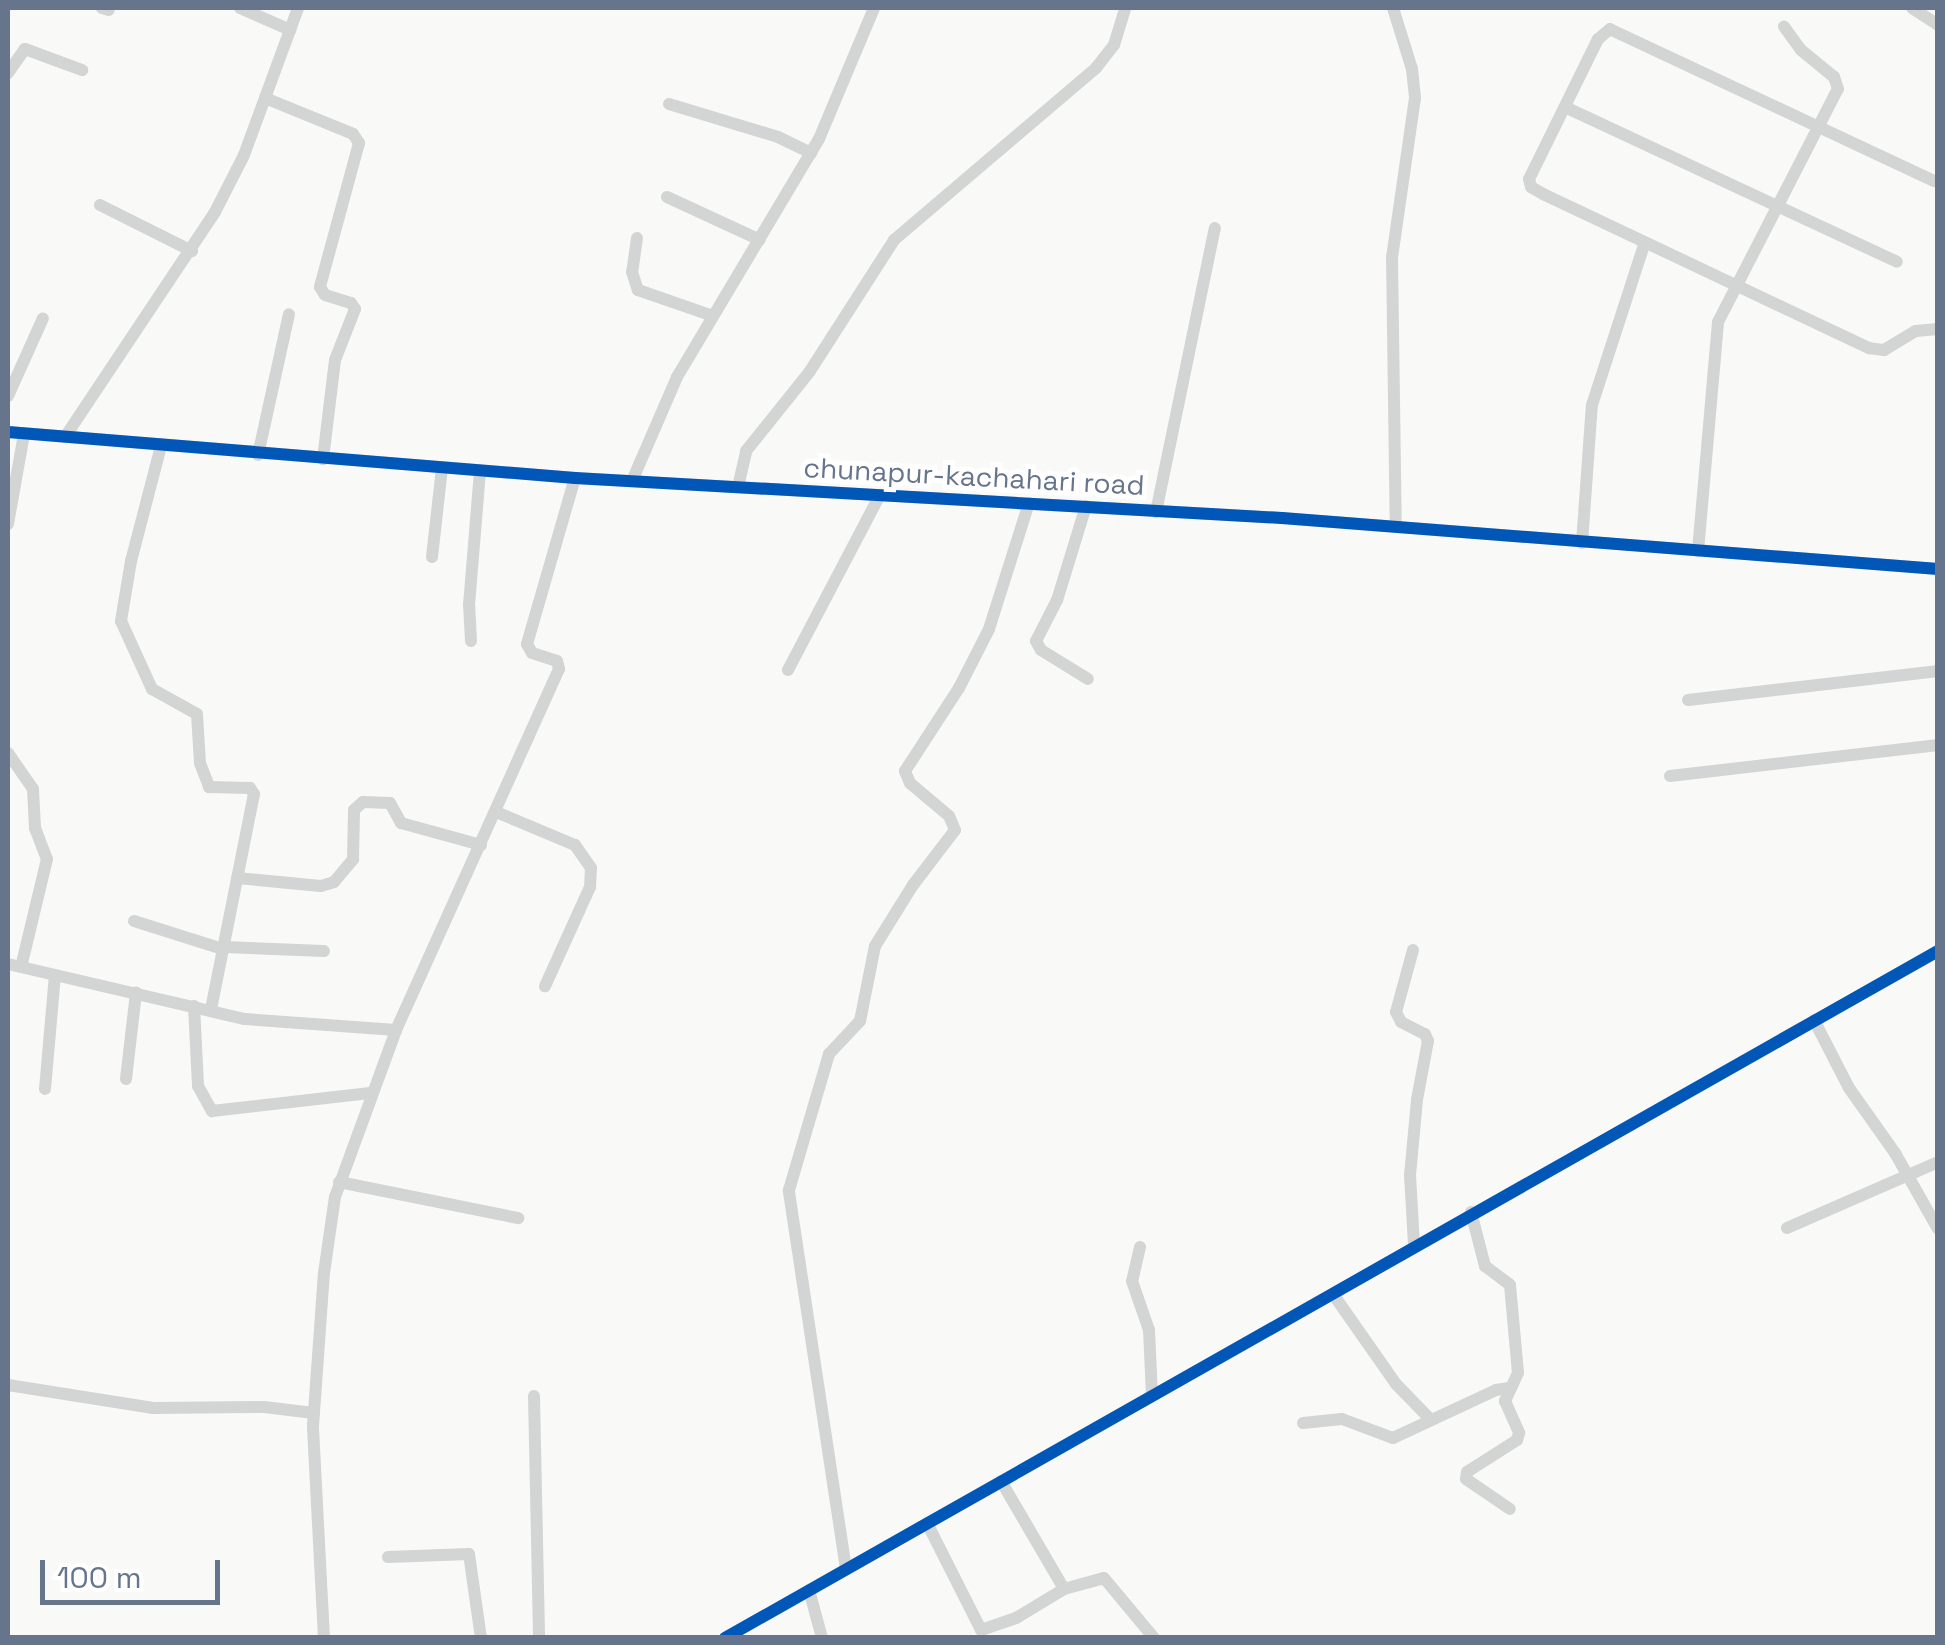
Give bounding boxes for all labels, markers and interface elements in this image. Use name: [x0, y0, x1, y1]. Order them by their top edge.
street label: chunapur-kachahari road: [803, 450, 1145, 502]
scale bar: [45, 1540, 225, 1602]
text: 100 m: [57, 1558, 142, 1597]

